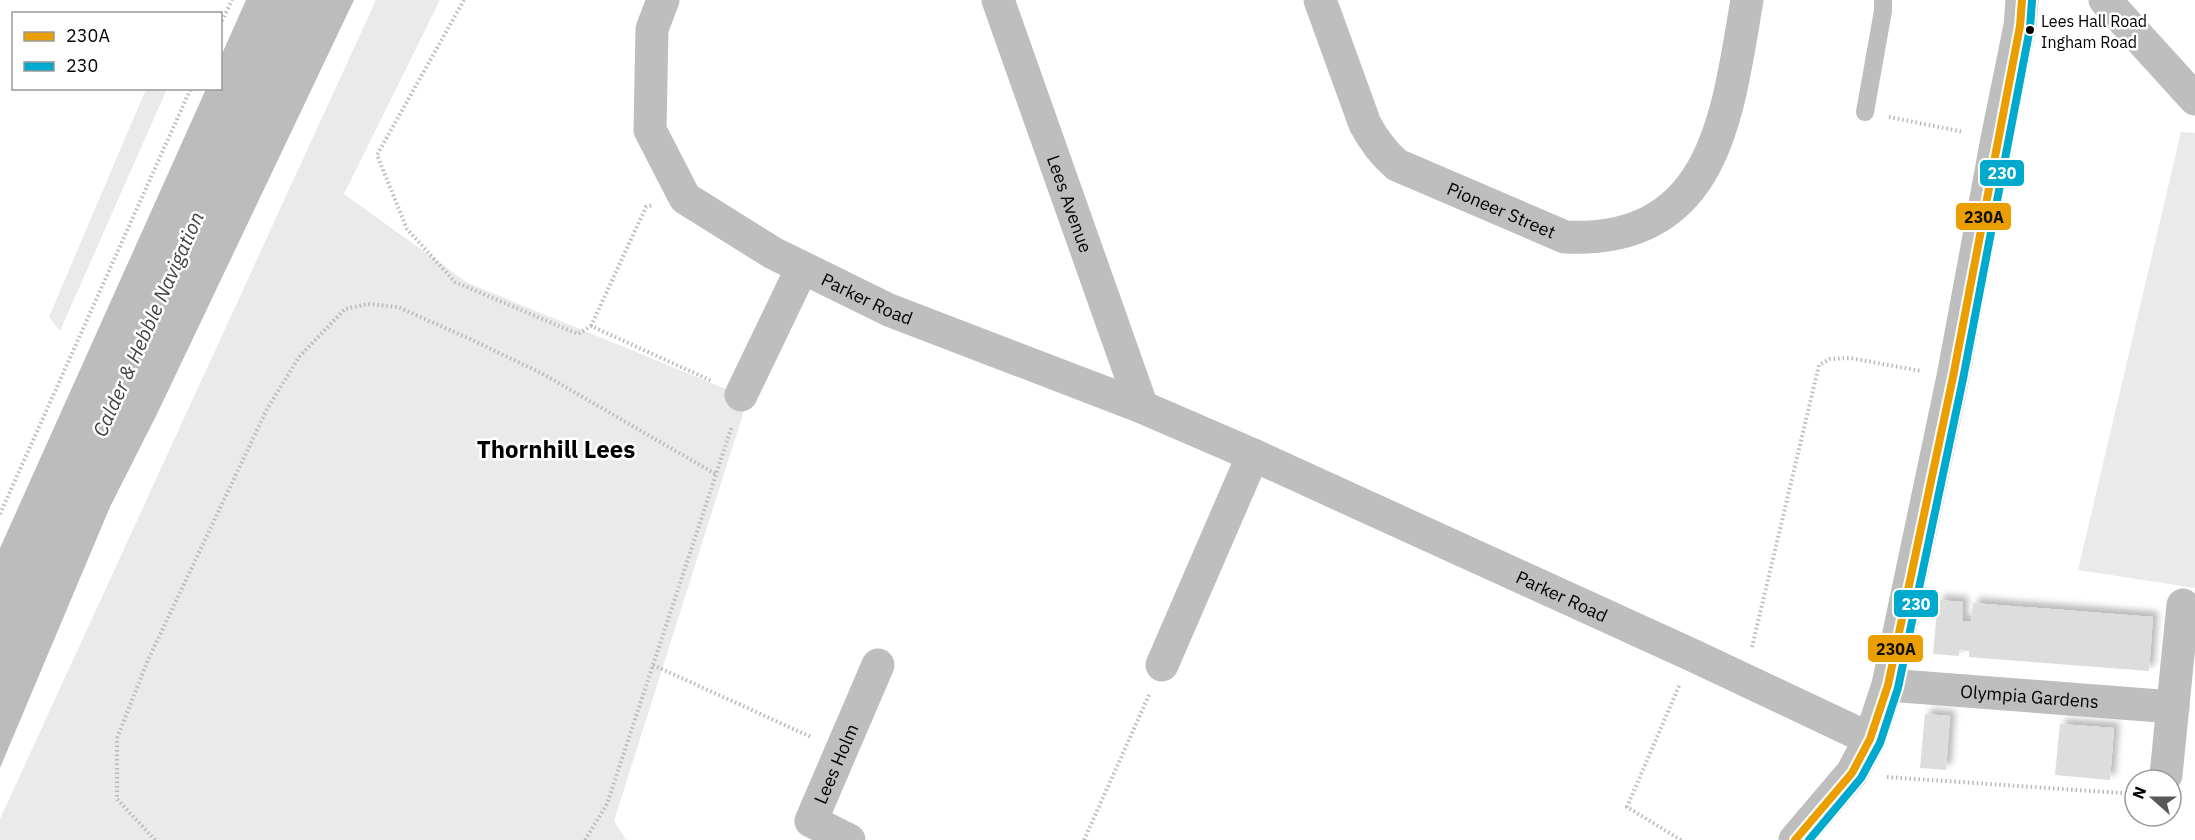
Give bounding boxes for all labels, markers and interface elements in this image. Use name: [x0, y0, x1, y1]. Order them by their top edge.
place label: Lees Hall Road Ingham Road: [2041, 11, 2147, 52]
legend: [12, 12, 222, 90]
text: 230A: [66, 24, 110, 47]
marker: Lees Hall Road Ingham Road: [2024, 24, 2036, 36]
text: 230: [66, 54, 98, 77]
street label: Lees Avenue: [1042, 152, 1098, 256]
line badge: 230: [1979, 159, 2025, 187]
text: 230: [1988, 163, 2017, 183]
street label: Pioneer Street: [1444, 176, 1559, 243]
line badge: 230A: [1955, 202, 2012, 231]
water label: Calder & Hebble Navigation: [86, 207, 210, 441]
text: 230A: [1964, 207, 2004, 227]
street label: Parker Road: [818, 267, 916, 330]
district label: Thornhill Lees: [477, 433, 635, 465]
street label: Parker Road: [1513, 565, 1612, 627]
line badge: 230: [1893, 589, 1939, 618]
text: 230: [1902, 594, 1931, 614]
line badge: 230A: [1867, 634, 1924, 663]
text: 230A: [1876, 639, 1916, 659]
street label: Olympia Gardens: [1959, 679, 2100, 713]
street label: Lees Holm: [808, 720, 863, 807]
north arrow: [2123, 768, 2183, 828]
text: N: [2128, 784, 2150, 802]

